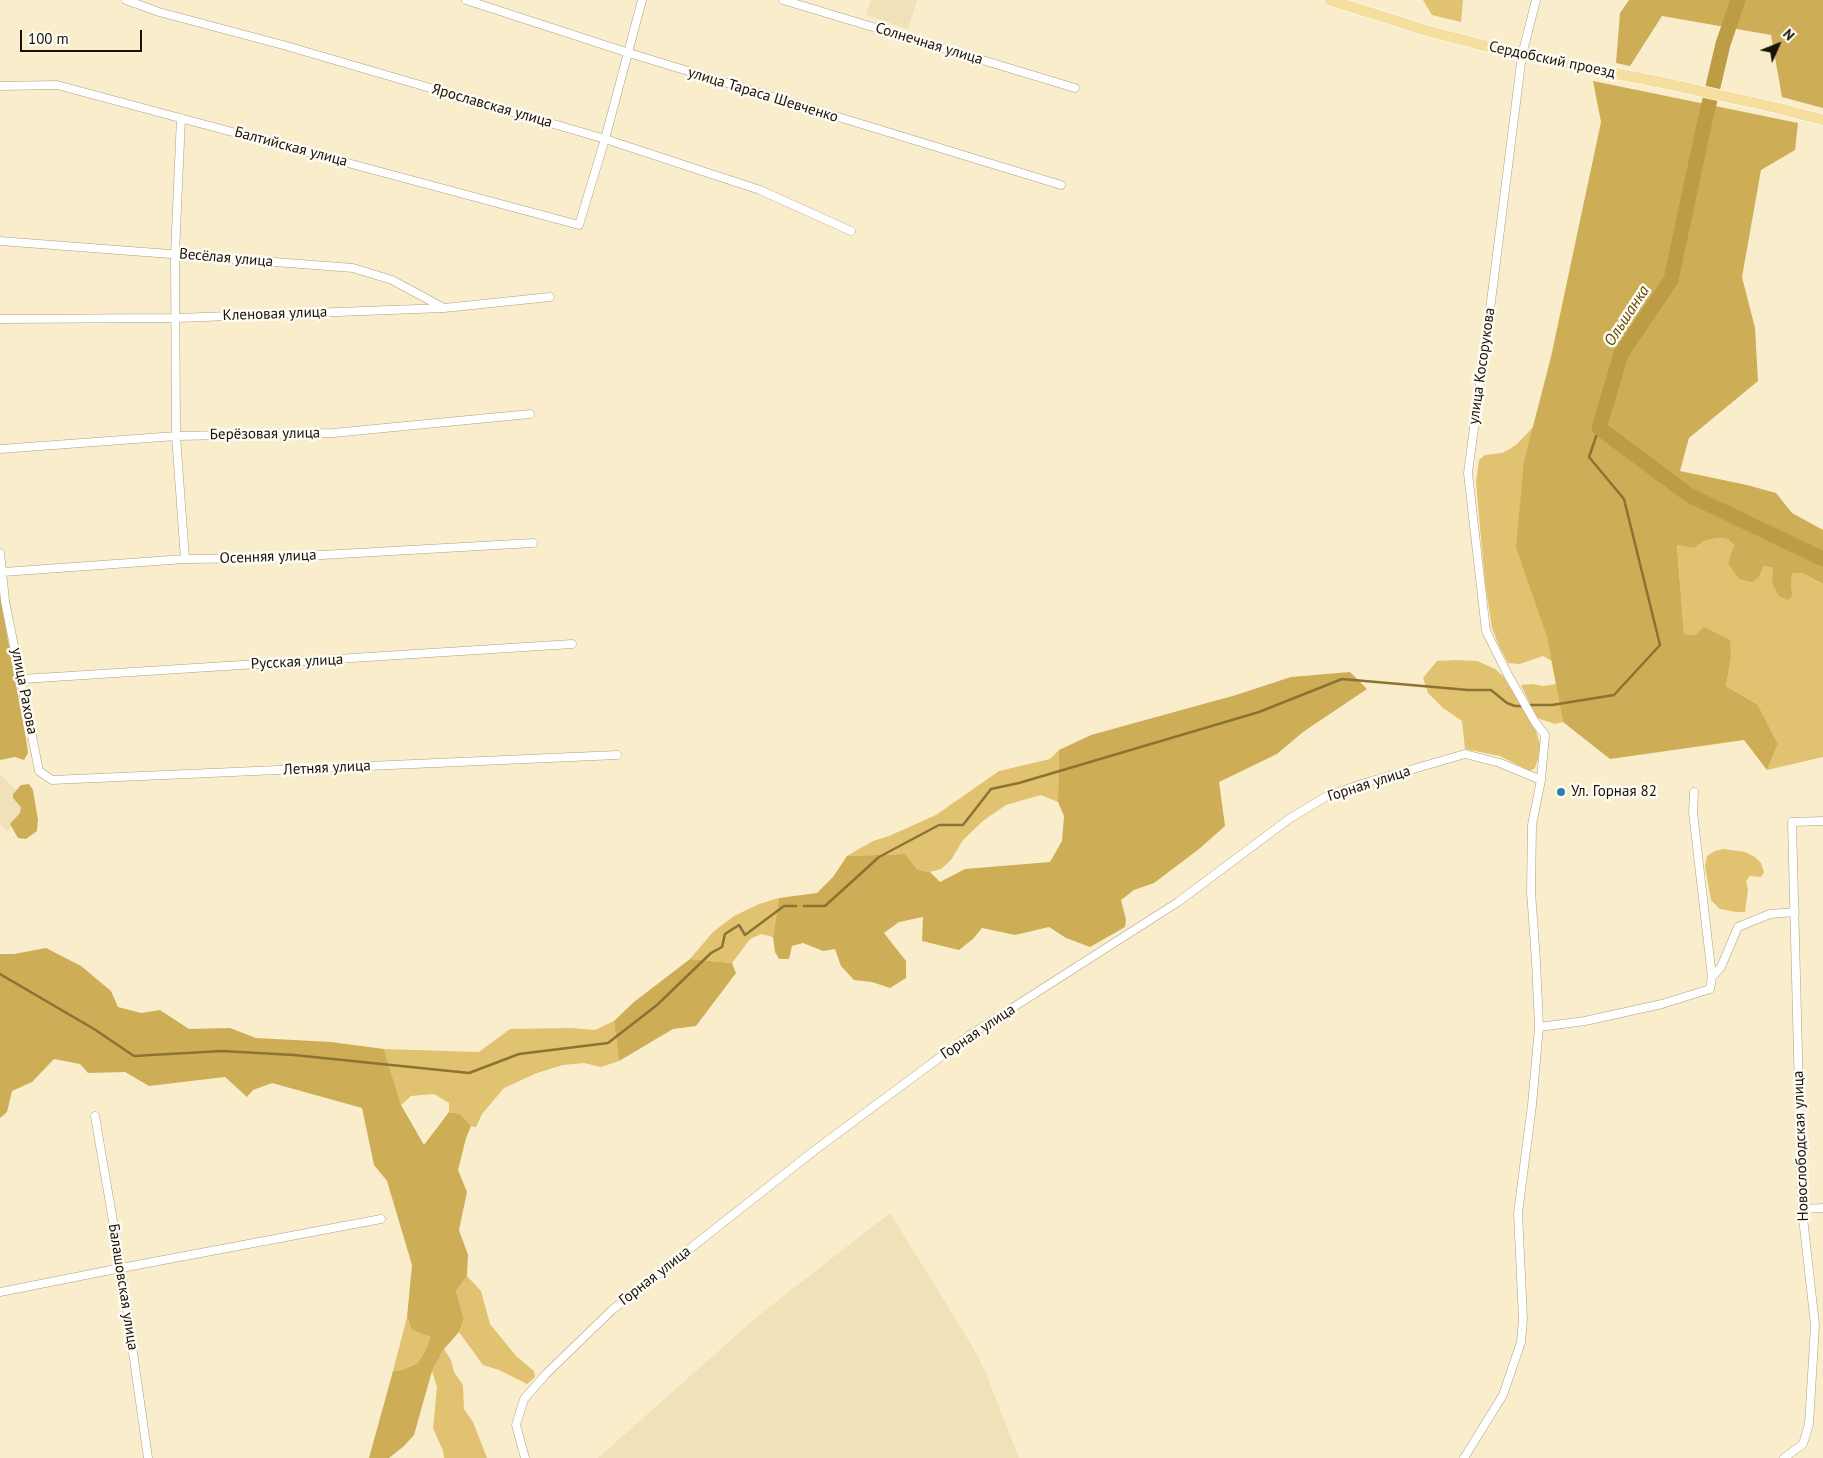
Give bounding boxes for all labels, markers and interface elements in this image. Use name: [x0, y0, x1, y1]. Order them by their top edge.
street label: Солнечная улица: [873, 19, 985, 69]
scale bar: [22, 20, 145, 52]
north arrow: [1753, 20, 1803, 70]
text: N: [1779, 25, 1798, 44]
text: 100 m: [28, 29, 69, 48]
street label: Сердобский проезд: [1487, 38, 1617, 82]
street label: улица Тараса Шевченко: [686, 64, 840, 126]
street label: Ярославская улица: [430, 80, 554, 132]
street label: Балтийская улица: [233, 123, 349, 171]
street label: Весёлая улица: [178, 245, 274, 271]
water label: Ольшанка: [1600, 282, 1654, 350]
street label: Кленовая улица: [222, 303, 328, 325]
street label: улица Косорукова: [1465, 306, 1499, 426]
street label: Берёзовая улица: [210, 424, 320, 444]
street label: Осенняя улица: [219, 546, 317, 568]
street label: улица Рахова: [7, 646, 41, 736]
street label: Русская улица: [250, 651, 344, 673]
street label: Летняя улица: [283, 757, 371, 779]
street label: Горная улица: [1325, 762, 1413, 806]
place label: Ул. Горная 82: [1571, 783, 1657, 801]
marker: Ул. Горная 82: [1555, 786, 1567, 798]
street label: Горная улица: [937, 1000, 1019, 1064]
street label: Новослободская улица: [1789, 1070, 1813, 1222]
street label: Балашовская улица: [104, 1222, 142, 1352]
street label: Горная улица: [616, 1242, 694, 1310]

